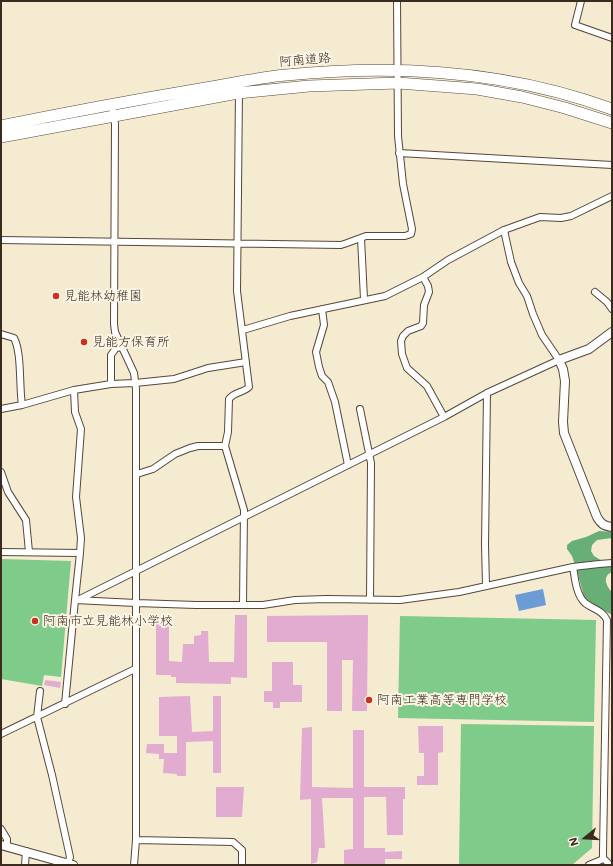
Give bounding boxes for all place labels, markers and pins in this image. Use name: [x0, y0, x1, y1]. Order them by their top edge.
place label: 見能林幼稚園: [64, 288, 142, 304]
marker: 見能林幼稚園: [51, 291, 61, 301]
place label: 見能方保育所: [92, 334, 170, 350]
marker: 見能方保育所: [79, 337, 89, 347]
place label: 阿南市立見能林小学校: [43, 613, 173, 629]
marker: 阿南市立見能林小学校: [30, 616, 40, 626]
place label: 阿南工業高等専門学校: [377, 692, 507, 708]
marker: 阿南工業高等専門学校: [364, 695, 374, 705]

